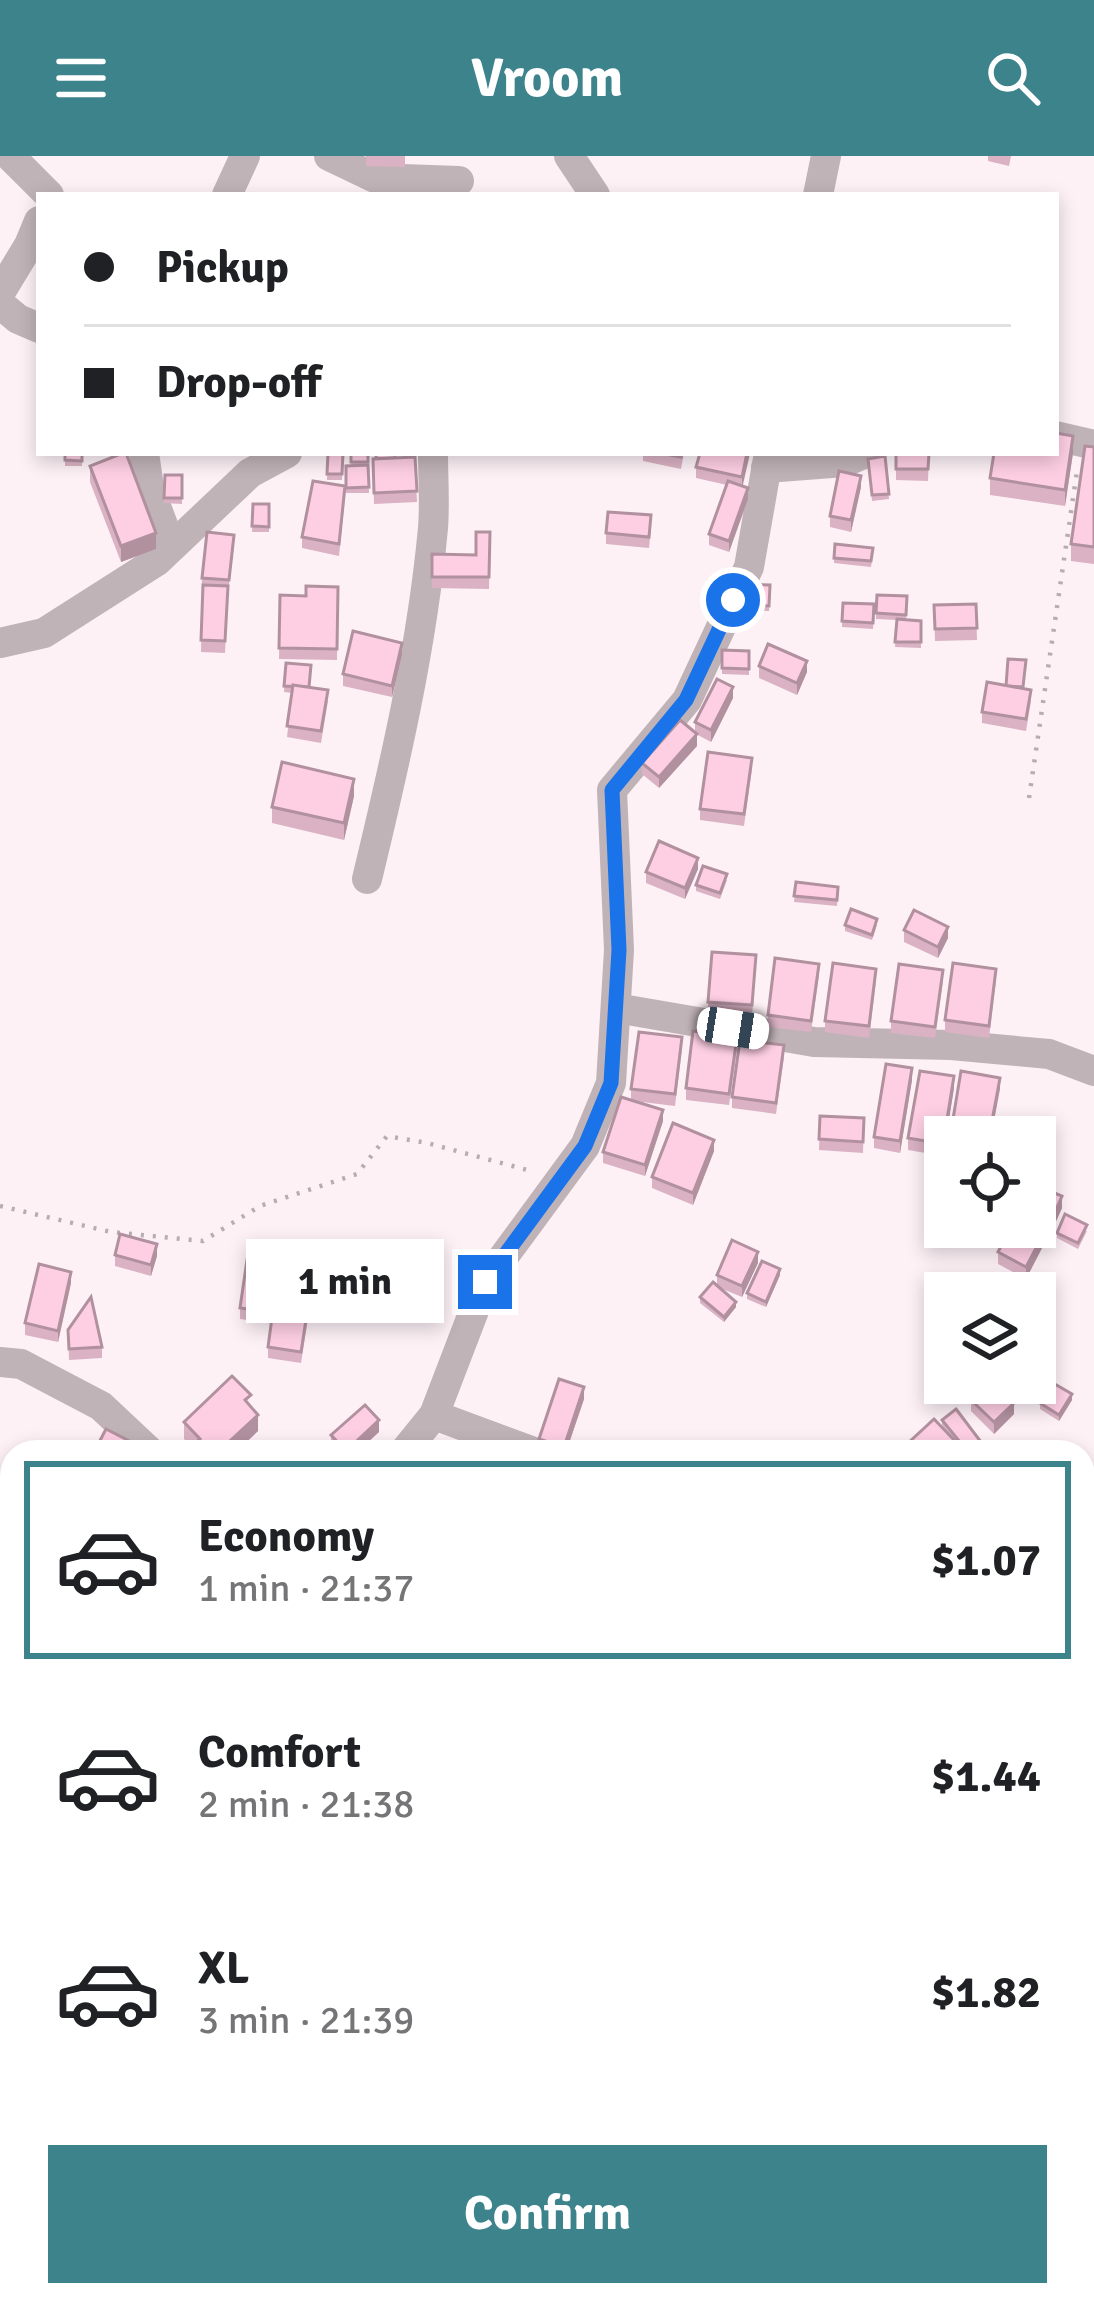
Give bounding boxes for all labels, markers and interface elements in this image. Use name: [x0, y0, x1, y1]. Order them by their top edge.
icon: menu: [48, 45, 114, 111]
text: Vroom: [471, 45, 623, 112]
icon: search: [980, 45, 1046, 111]
text: Pickup: [156, 240, 289, 295]
text: Drop-off: [156, 355, 321, 410]
route start: [706, 573, 760, 627]
car: [695, 1005, 771, 1051]
map controls: [924, 1116, 1056, 1404]
button: locate: [924, 1116, 1056, 1248]
callout: 1 min: [245, 1240, 443, 1324]
route end: [458, 1255, 512, 1309]
text: 1 min: [298, 1257, 392, 1305]
button: layers: [924, 1272, 1056, 1404]
icon: car: [54, 1506, 162, 1614]
text: Economy: [198, 1509, 374, 1564]
text: $1.07: [931, 1533, 1041, 1588]
text: 1 min · 21:37: [198, 1564, 414, 1612]
icon: car: [54, 1722, 162, 1830]
text: Comfort: [198, 1725, 361, 1780]
text: $1.44: [931, 1749, 1041, 1804]
text: 2 min · 21:38: [198, 1780, 414, 1828]
icon: car: [54, 1938, 162, 2046]
text: XL: [198, 1941, 249, 1996]
text: $1.82: [931, 1965, 1041, 2020]
text: 3 min · 21:39: [198, 1996, 414, 2044]
button: Confirm: [48, 2145, 1047, 2283]

